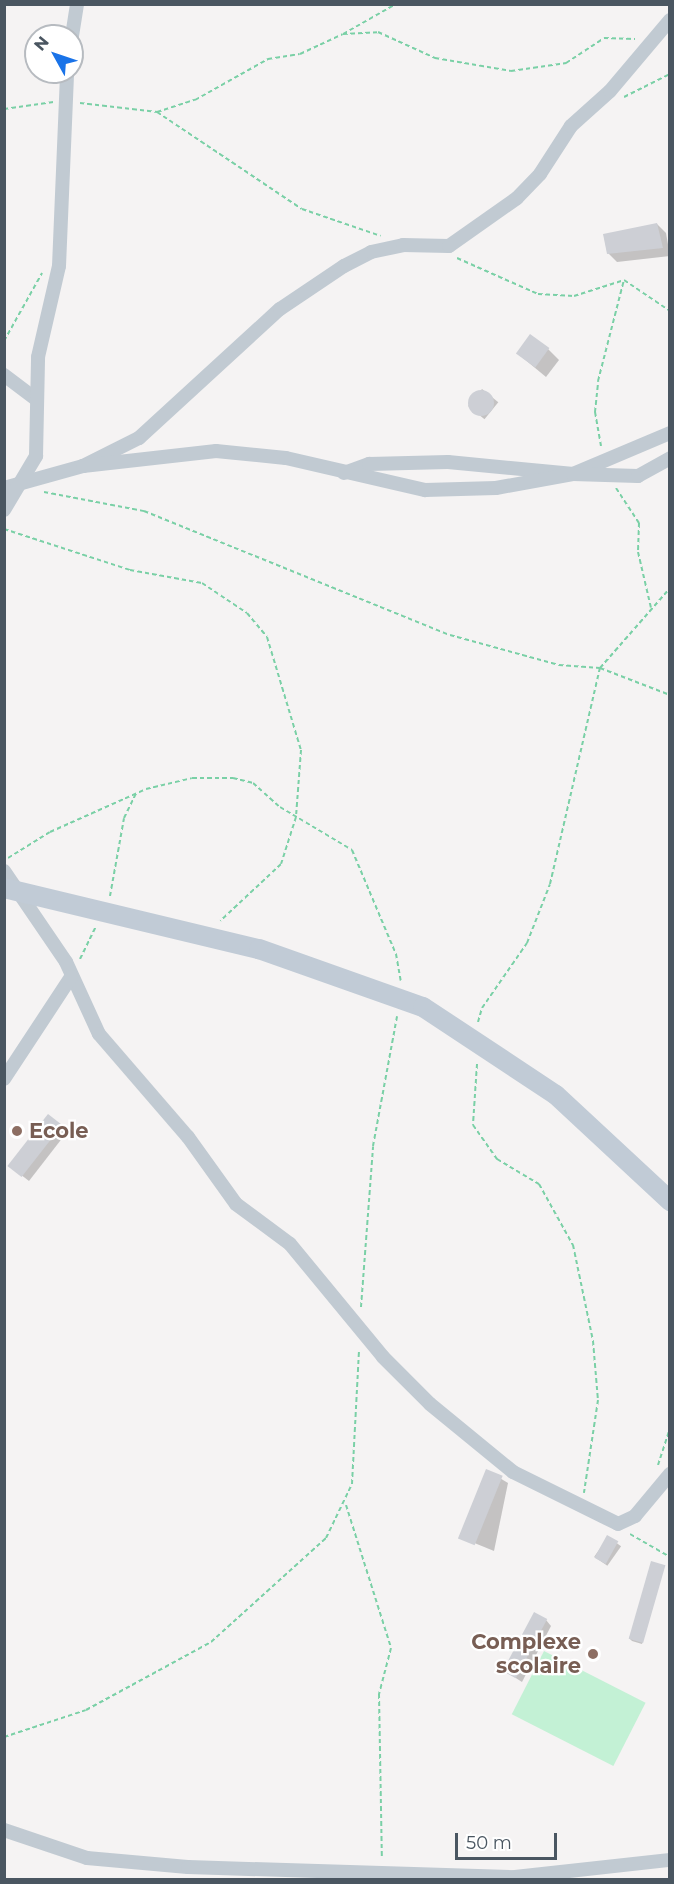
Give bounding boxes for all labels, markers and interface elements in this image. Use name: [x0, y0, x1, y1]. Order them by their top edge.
north arrow: [24, 24, 84, 84]
text: N: [30, 32, 53, 54]
place label: Ecole: [29, 1118, 89, 1144]
marker: Ecole: [10, 1124, 24, 1138]
place label: Complexe scolaire: [471, 1629, 581, 1679]
marker: Complexe scolaire: [586, 1647, 600, 1661]
scale bar: [458, 1821, 560, 1859]
text: 50 m: [466, 1832, 512, 1854]

